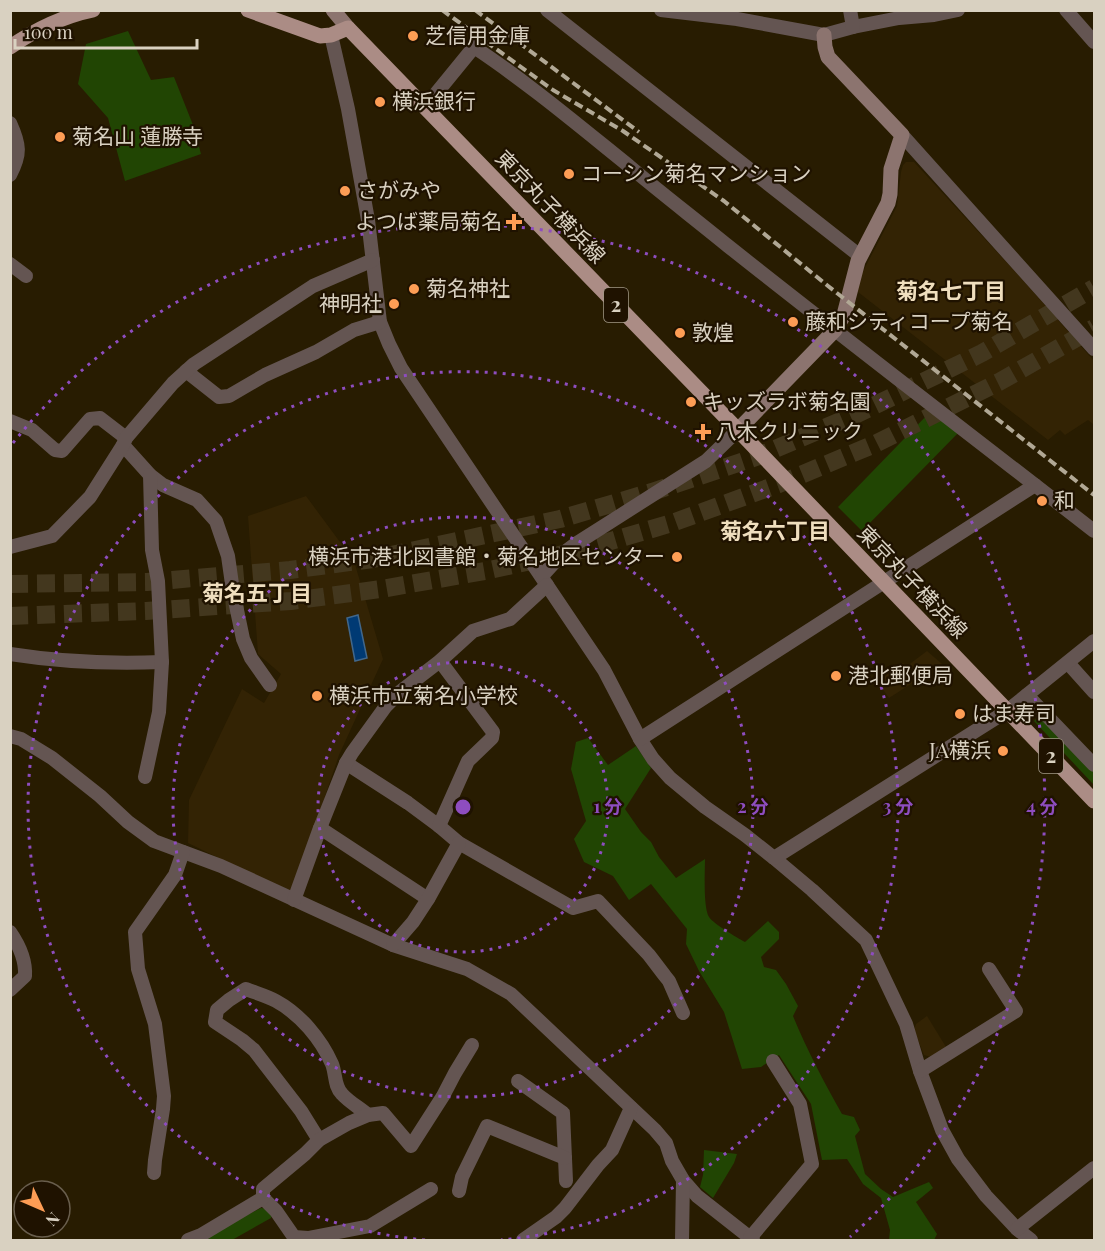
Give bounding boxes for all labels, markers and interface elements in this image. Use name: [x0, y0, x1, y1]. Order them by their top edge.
scale bar: [15, 12, 196, 50]
text: 100 m: [24, 20, 73, 44]
place label: 芝信用金庫: [425, 20, 530, 48]
marker: 芝信用金庫: [406, 29, 420, 43]
place label: 横浜銀行: [392, 86, 476, 114]
marker: 横浜銀行: [373, 95, 387, 109]
place label: 菊名山 蓮勝寺: [72, 121, 203, 149]
marker: 菊名山 蓮勝寺: [53, 130, 67, 144]
street label: 東京丸子横浜線: [490, 143, 613, 268]
place label: コーシン菊名マンション: [581, 158, 812, 186]
marker: コーシン菊名マンション: [562, 167, 576, 181]
place label: さがみや: [357, 175, 441, 203]
marker: さがみや: [338, 184, 352, 198]
place label: よつば薬局菊名: [355, 206, 502, 234]
marker: よつば薬局菊名: [507, 215, 521, 229]
place label: 菊名神社: [426, 273, 510, 301]
district label: 菊名七丁目: [896, 275, 1006, 305]
marker: 菊名神社: [407, 282, 421, 296]
place label: 神明社: [319, 288, 382, 316]
road number: 2: [604, 288, 628, 322]
marker: 神明社: [387, 297, 401, 311]
place label: 藤和シティコープ菊名: [805, 306, 1012, 334]
marker: 藤和シティコープ菊名: [786, 315, 800, 329]
place label: 敦煌: [692, 317, 734, 345]
marker: 敦煌: [673, 326, 687, 340]
place label: キッズラボ菊名園: [703, 386, 871, 414]
marker: キッズラボ菊名園: [684, 395, 698, 409]
place label: 八木クリニック: [716, 416, 863, 444]
marker: 八木クリニック: [694, 423, 712, 441]
place label: 和: [1054, 485, 1075, 513]
marker: 和: [1035, 494, 1049, 508]
district label: 菊名六丁目: [720, 515, 830, 545]
street label: 東京丸子横浜線: [852, 518, 975, 643]
place label: 横浜市港北図書館・菊名地区センター: [308, 541, 665, 569]
marker: 横浜市港北図書館・菊名地区センター: [670, 550, 684, 564]
district label: 菊名五丁目: [202, 577, 312, 607]
place label: 港北郵便局: [848, 660, 953, 688]
marker: 港北郵便局: [829, 669, 843, 683]
place label: 横浜市立菊名小学校: [329, 680, 518, 708]
marker: 横浜市立菊名小学校: [310, 689, 324, 703]
place label: はま寿司: [972, 698, 1056, 726]
marker: はま寿司: [953, 707, 967, 721]
place label: JA横浜: [928, 735, 991, 763]
road number: 2: [1039, 739, 1063, 773]
marker: JA横浜: [996, 744, 1010, 758]
text: 1 分: [593, 794, 623, 818]
text: 2 分: [737, 794, 769, 818]
text: 3 分: [883, 794, 913, 818]
text: 4 分: [1026, 794, 1058, 818]
centre of rings: [453, 797, 473, 817]
north arrow: [12, 1179, 72, 1239]
text: N: [41, 1208, 65, 1232]

